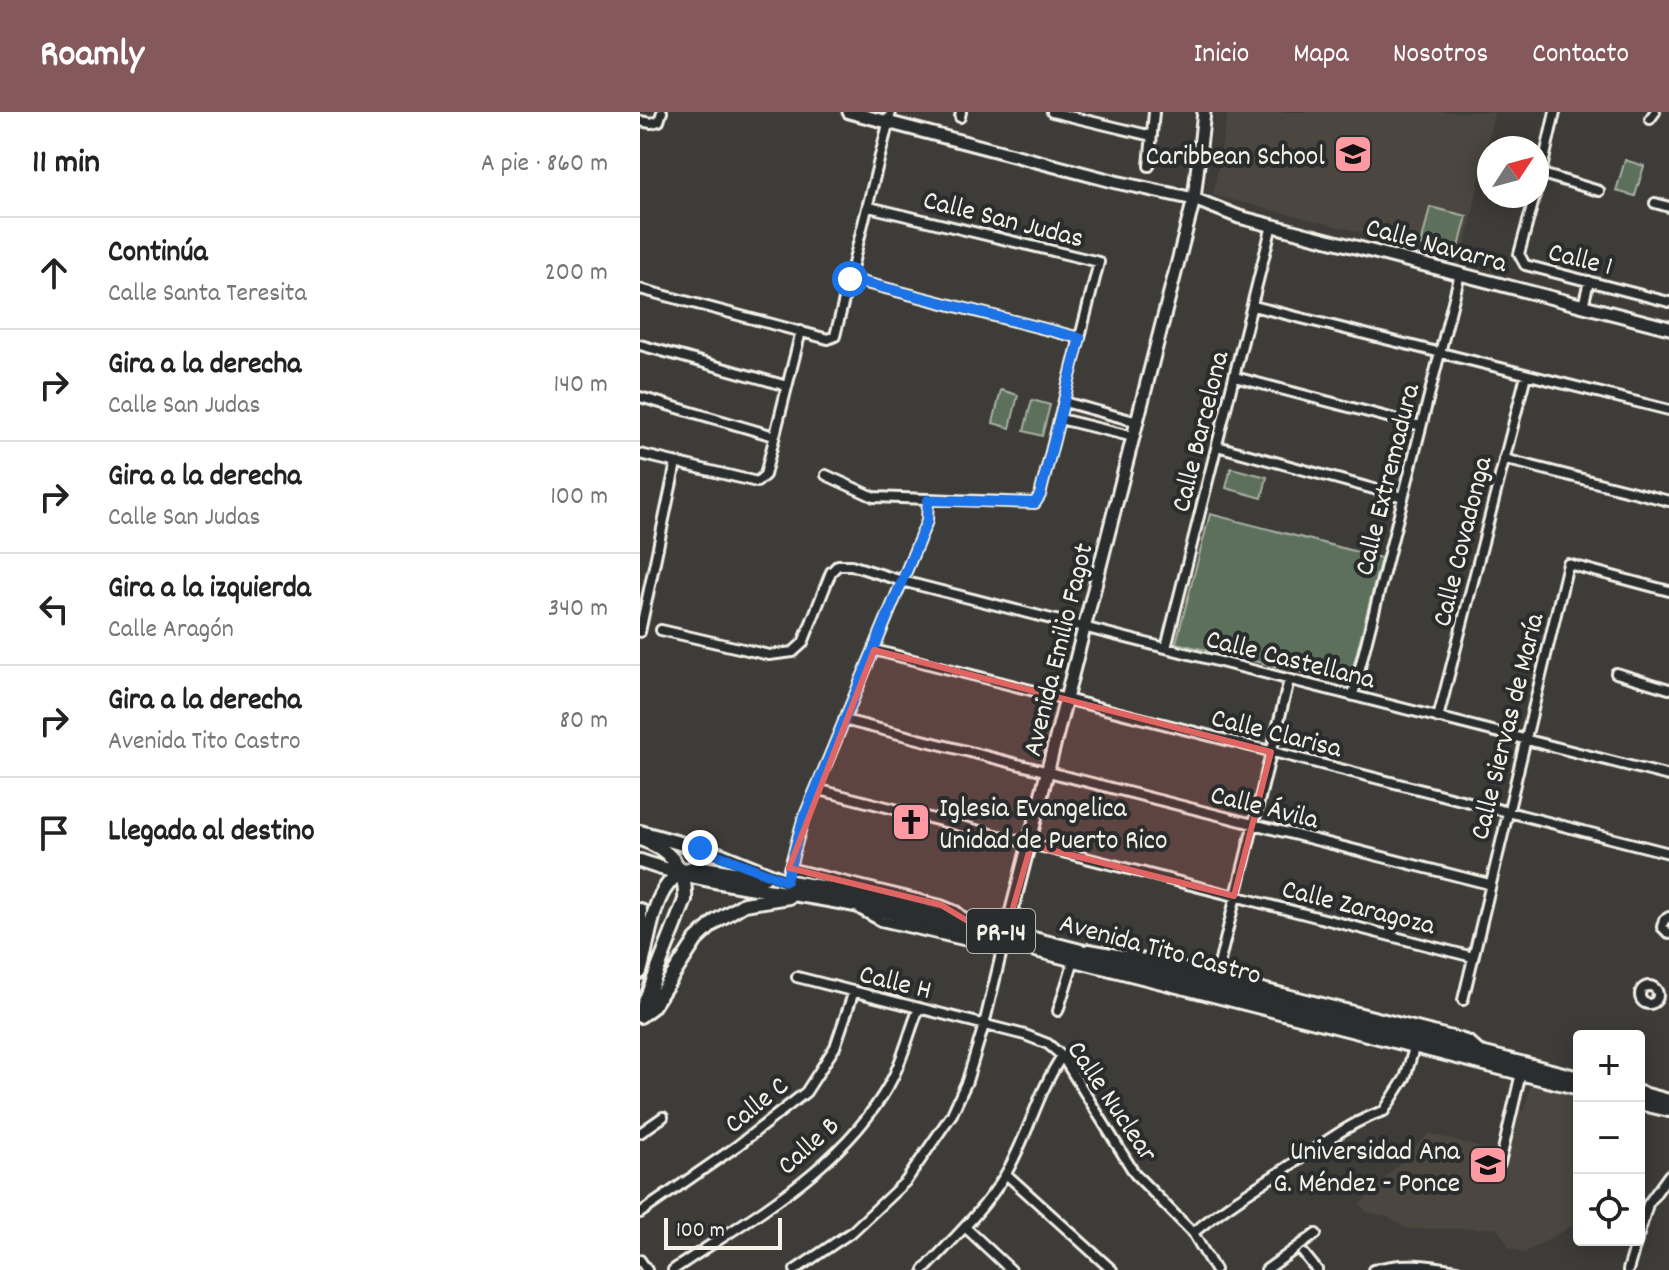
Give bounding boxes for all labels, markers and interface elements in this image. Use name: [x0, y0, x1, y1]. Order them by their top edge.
text: Roamly: [40, 29, 144, 84]
text: Inicio: [1194, 36, 1249, 76]
text: Mapa: [1293, 36, 1349, 76]
text: Nosotros: [1393, 36, 1488, 76]
text: Contacto: [1532, 36, 1629, 76]
school or university icon: Caribbean School: [1332, 133, 1374, 175]
north arrow: [1477, 136, 1549, 208]
place label: Caribbean School: [1145, 139, 1325, 179]
text: 11 min: [32, 140, 100, 189]
text: A pie · 860 m: [481, 146, 608, 183]
street label: Calle San Judas: [918, 183, 1087, 261]
street label: Calle Navarra: [1361, 210, 1512, 286]
text: Continúa: [108, 233, 207, 276]
street label: Calle 1: [1543, 235, 1616, 289]
icon: ahead: [32, 251, 76, 295]
text: 200 m: [544, 255, 608, 292]
route start: [832, 261, 868, 297]
text: Calle Santa Teresita: [108, 276, 307, 313]
text: Gira a la derecha: [108, 345, 301, 388]
street label: Calle Barcelona: [1164, 347, 1242, 517]
icon: right: [32, 363, 76, 407]
text: 140 m: [554, 367, 608, 404]
street label: Calle Extremadura: [1347, 379, 1433, 580]
text: Calle San Judas: [108, 388, 260, 425]
street label: Calle Covadonga: [1424, 452, 1506, 631]
text: Gira a la derecha: [108, 457, 301, 500]
icon: right: [32, 475, 76, 519]
text: 100 m: [550, 479, 608, 516]
text: Calle San Judas: [108, 500, 260, 537]
street label: Avenida Emilio Fagot: [1015, 539, 1107, 761]
text: Gira a la izquierda: [108, 569, 311, 612]
icon: left: [32, 587, 76, 631]
text: 340 m: [548, 591, 608, 628]
street label: Calle Siervas de María: [1462, 609, 1558, 845]
text: Calle Aragón: [108, 612, 234, 649]
street label: Calle Castellana: [1201, 622, 1379, 702]
text: Gira a la derecha: [108, 681, 301, 724]
icon: right: [32, 699, 76, 743]
street label: Calle Clarisa: [1206, 700, 1346, 772]
text: 80 m: [560, 703, 608, 740]
text: Avenida Tito Castro: [108, 724, 301, 761]
street label: Calle Ávila: [1206, 777, 1323, 843]
place label: Iglesia Evangelica Unidad de Puerto Rico: [939, 791, 1167, 863]
church icon: Iglesia Evangelica Unidad de Puerto Rico: [890, 801, 932, 843]
icon: arrive: [32, 811, 76, 855]
text: Llegada al destino: [108, 812, 315, 855]
route end: [682, 830, 718, 866]
street label: Calle Zaragoza: [1277, 872, 1439, 948]
street label: Avenida Tito Castro: [1054, 906, 1265, 998]
road number: PR-14: [967, 909, 1035, 953]
street label: Calle H: [854, 957, 935, 1013]
map controls: [1573, 1030, 1645, 1246]
button: +: [1573, 1030, 1645, 1102]
street label: Calle Nuclear: [1054, 1034, 1166, 1172]
street label: Calle C: [717, 1068, 799, 1145]
button: −: [1573, 1102, 1645, 1174]
street label: Calle B: [770, 1109, 851, 1187]
place label: Universidad Ana G. Méndez - Ponce: [1273, 1134, 1461, 1206]
school or university icon: Universidad Ana G. Méndez - Ponce: [1467, 1144, 1509, 1186]
button: locate: [1573, 1174, 1645, 1246]
scale bar: [664, 1214, 782, 1250]
text: 100 m: [676, 1216, 725, 1247]

